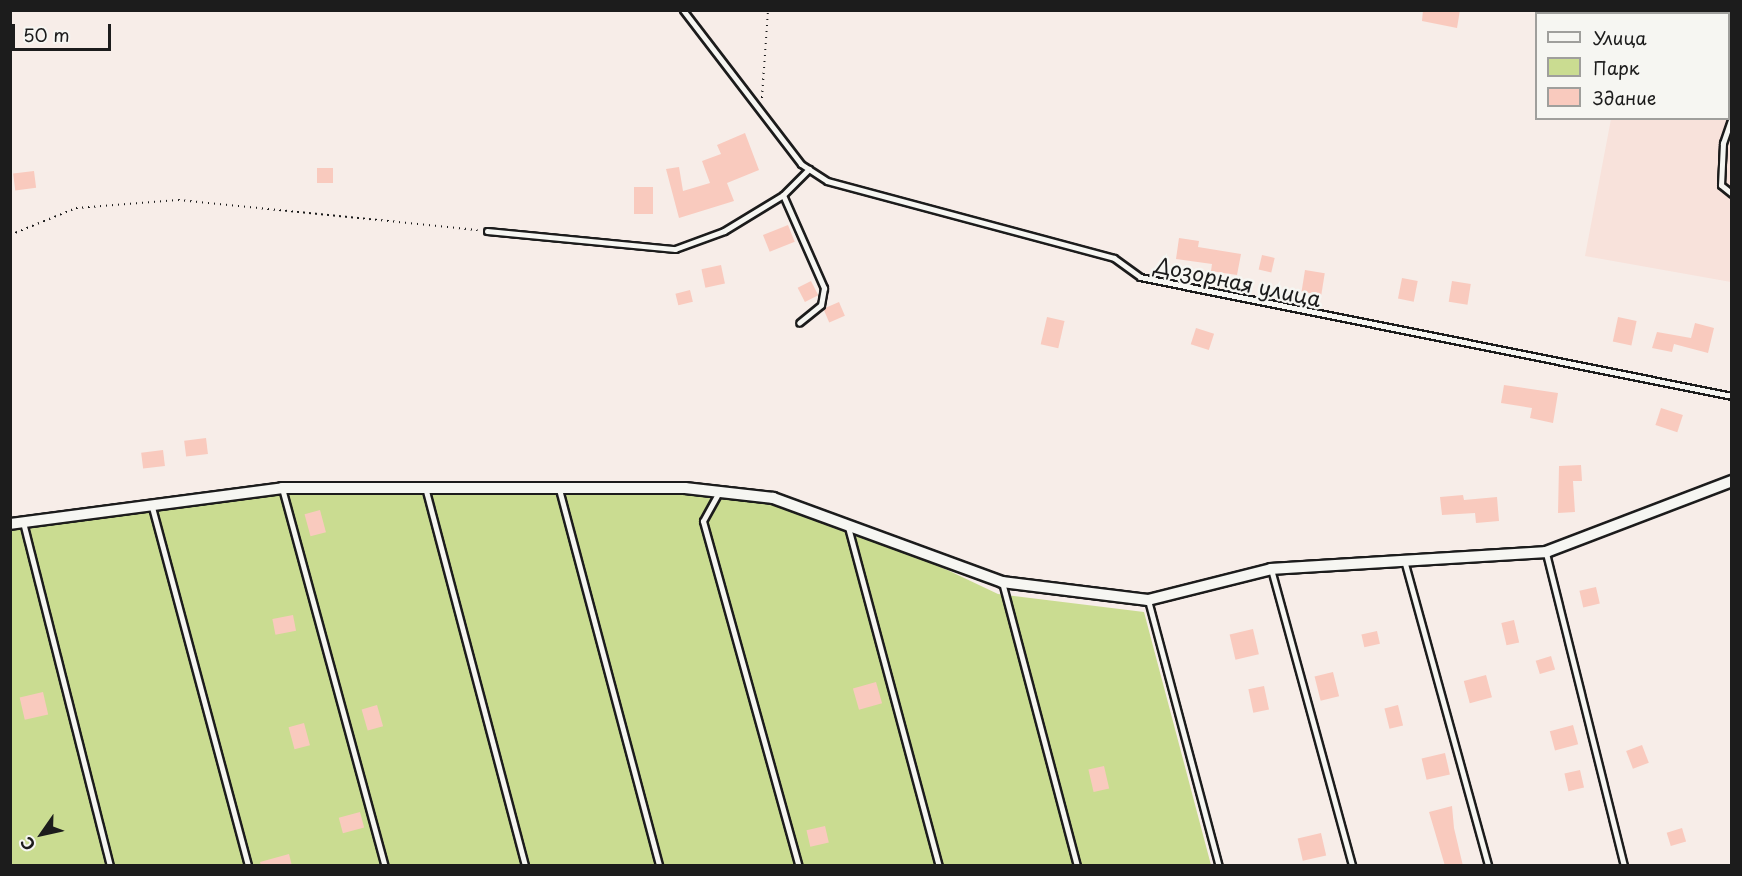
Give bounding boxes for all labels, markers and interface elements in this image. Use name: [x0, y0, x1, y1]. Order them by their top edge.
scale bar: [15, 12, 114, 50]
legend: [1535, 12, 1730, 120]
text: 50 m: [23, 21, 70, 48]
text: Улица: [1593, 24, 1647, 51]
text: Парк: [1593, 54, 1639, 81]
text: Здание: [1593, 84, 1656, 111]
street label: Дозорная улица: [1152, 251, 1324, 311]
north arrow: [12, 804, 72, 864]
text: С: [14, 832, 40, 856]

